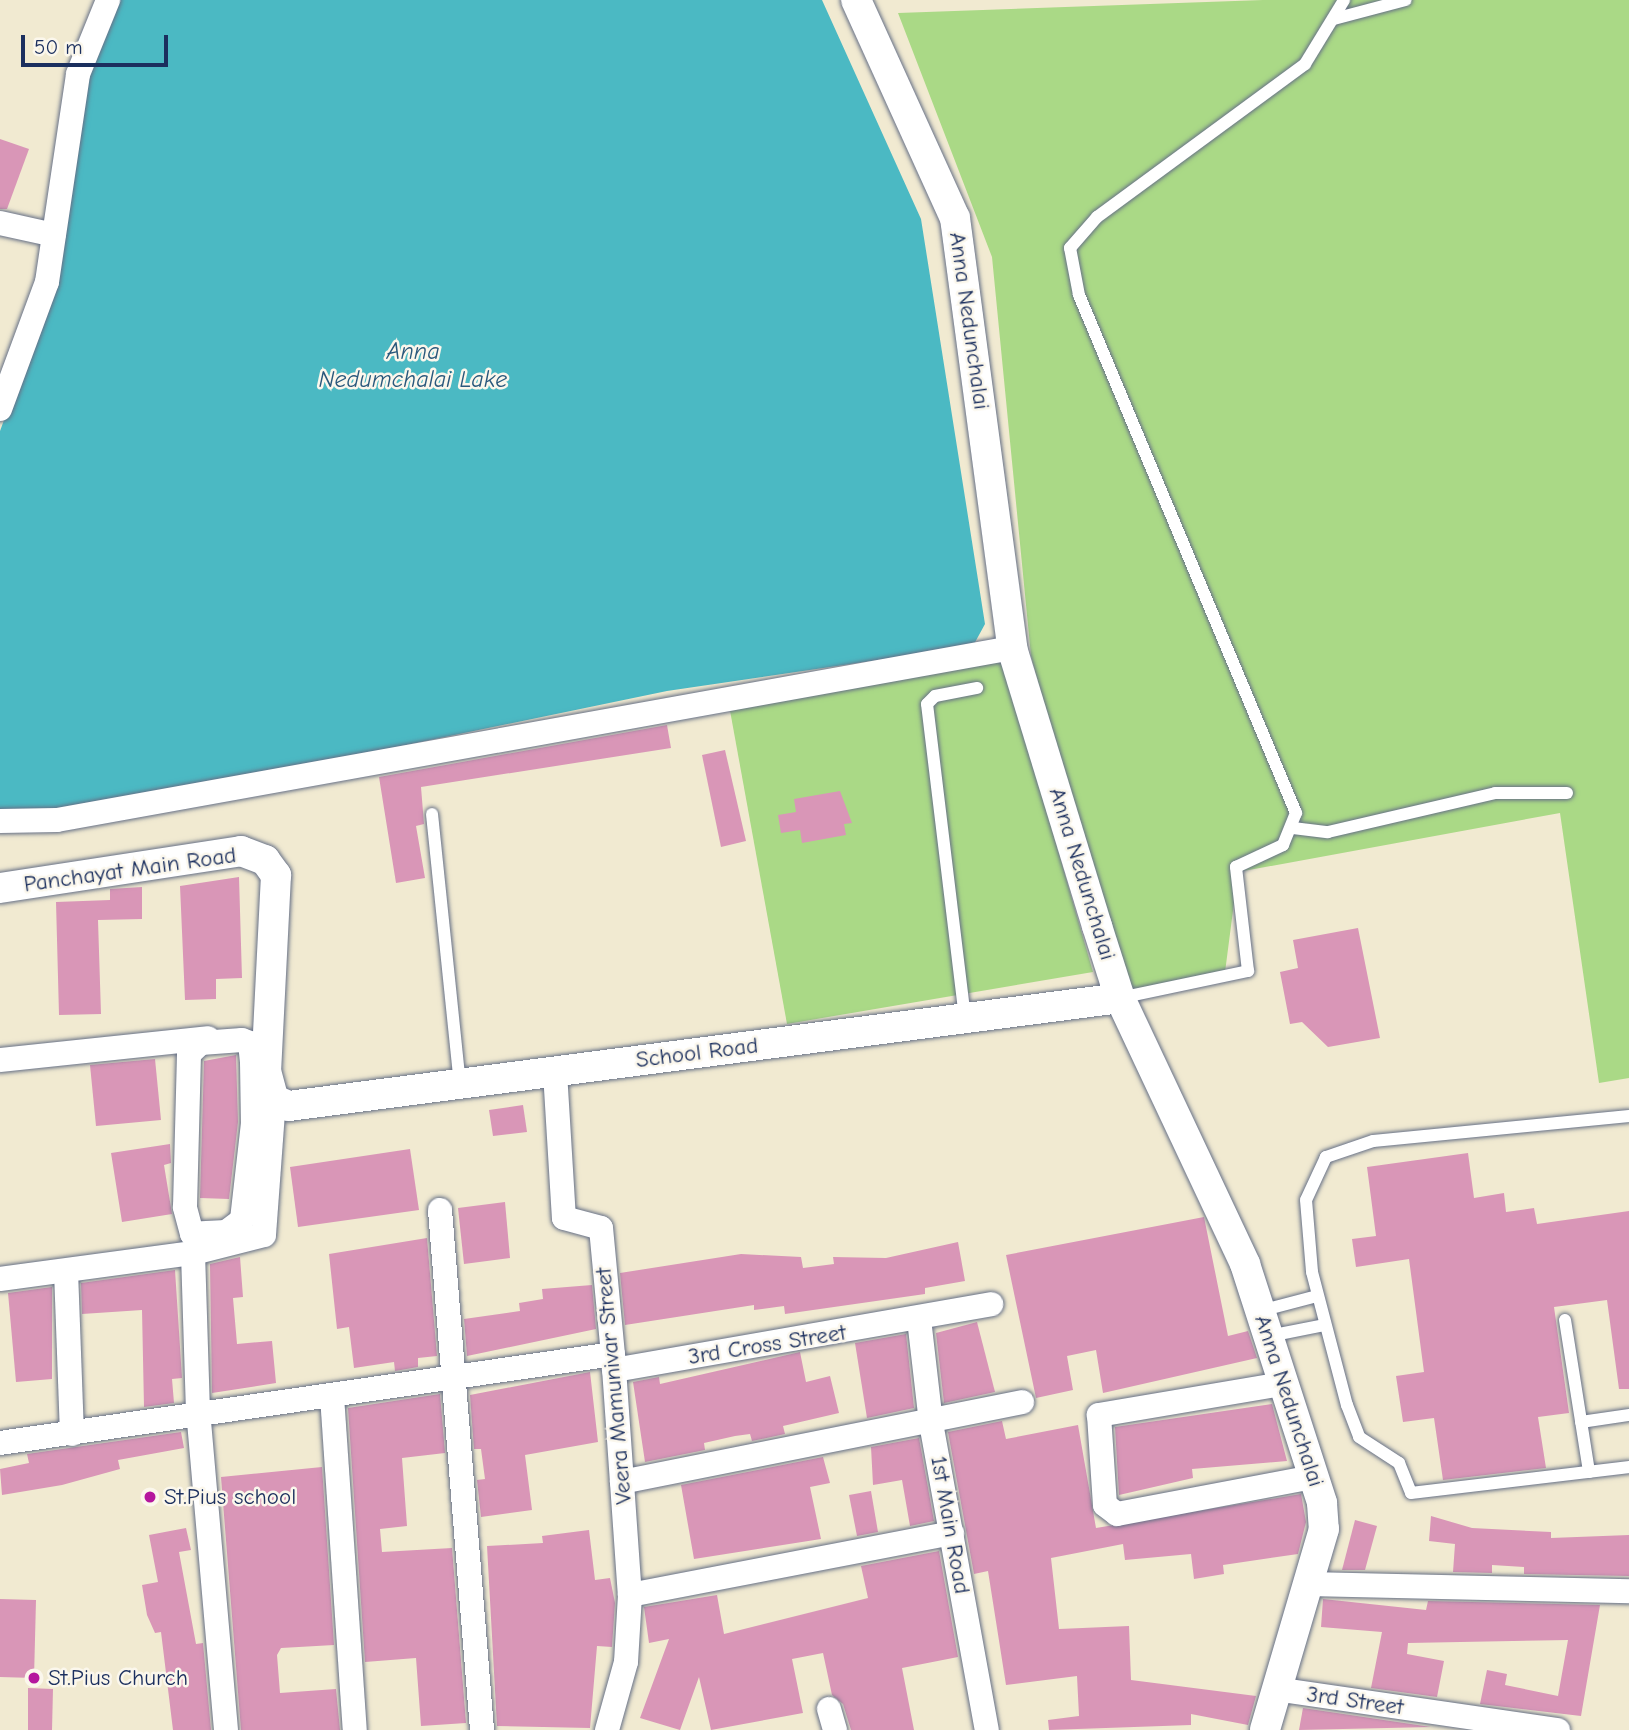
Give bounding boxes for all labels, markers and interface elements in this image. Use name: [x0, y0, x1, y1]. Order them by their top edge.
scale bar: [24, 21, 172, 65]
text: 50 m: [34, 35, 83, 59]
street label: Anna Nedunchalai: [943, 230, 995, 412]
water label: Anna Nedumchalai Lake: [319, 338, 507, 394]
street label: Anna Nedunchalai: [1043, 784, 1121, 964]
street label: Panchayat Main Road: [22, 841, 238, 899]
street label: School Road: [634, 1032, 760, 1074]
street label: Veera Mamunivar Street: [590, 1266, 638, 1506]
street label: Anna Nedunchalai: [1248, 1312, 1330, 1490]
street label: 3rd Cross Street: [686, 1319, 848, 1371]
street label: 1st Main Road: [924, 1454, 976, 1596]
place label: St.Pius school: [164, 1483, 296, 1511]
marker: St.Pius school: [142, 1489, 158, 1505]
place label: St.Pius Church: [48, 1664, 188, 1692]
marker: St.Pius Church: [26, 1670, 42, 1686]
street label: 3rd Street: [1305, 1681, 1405, 1721]

